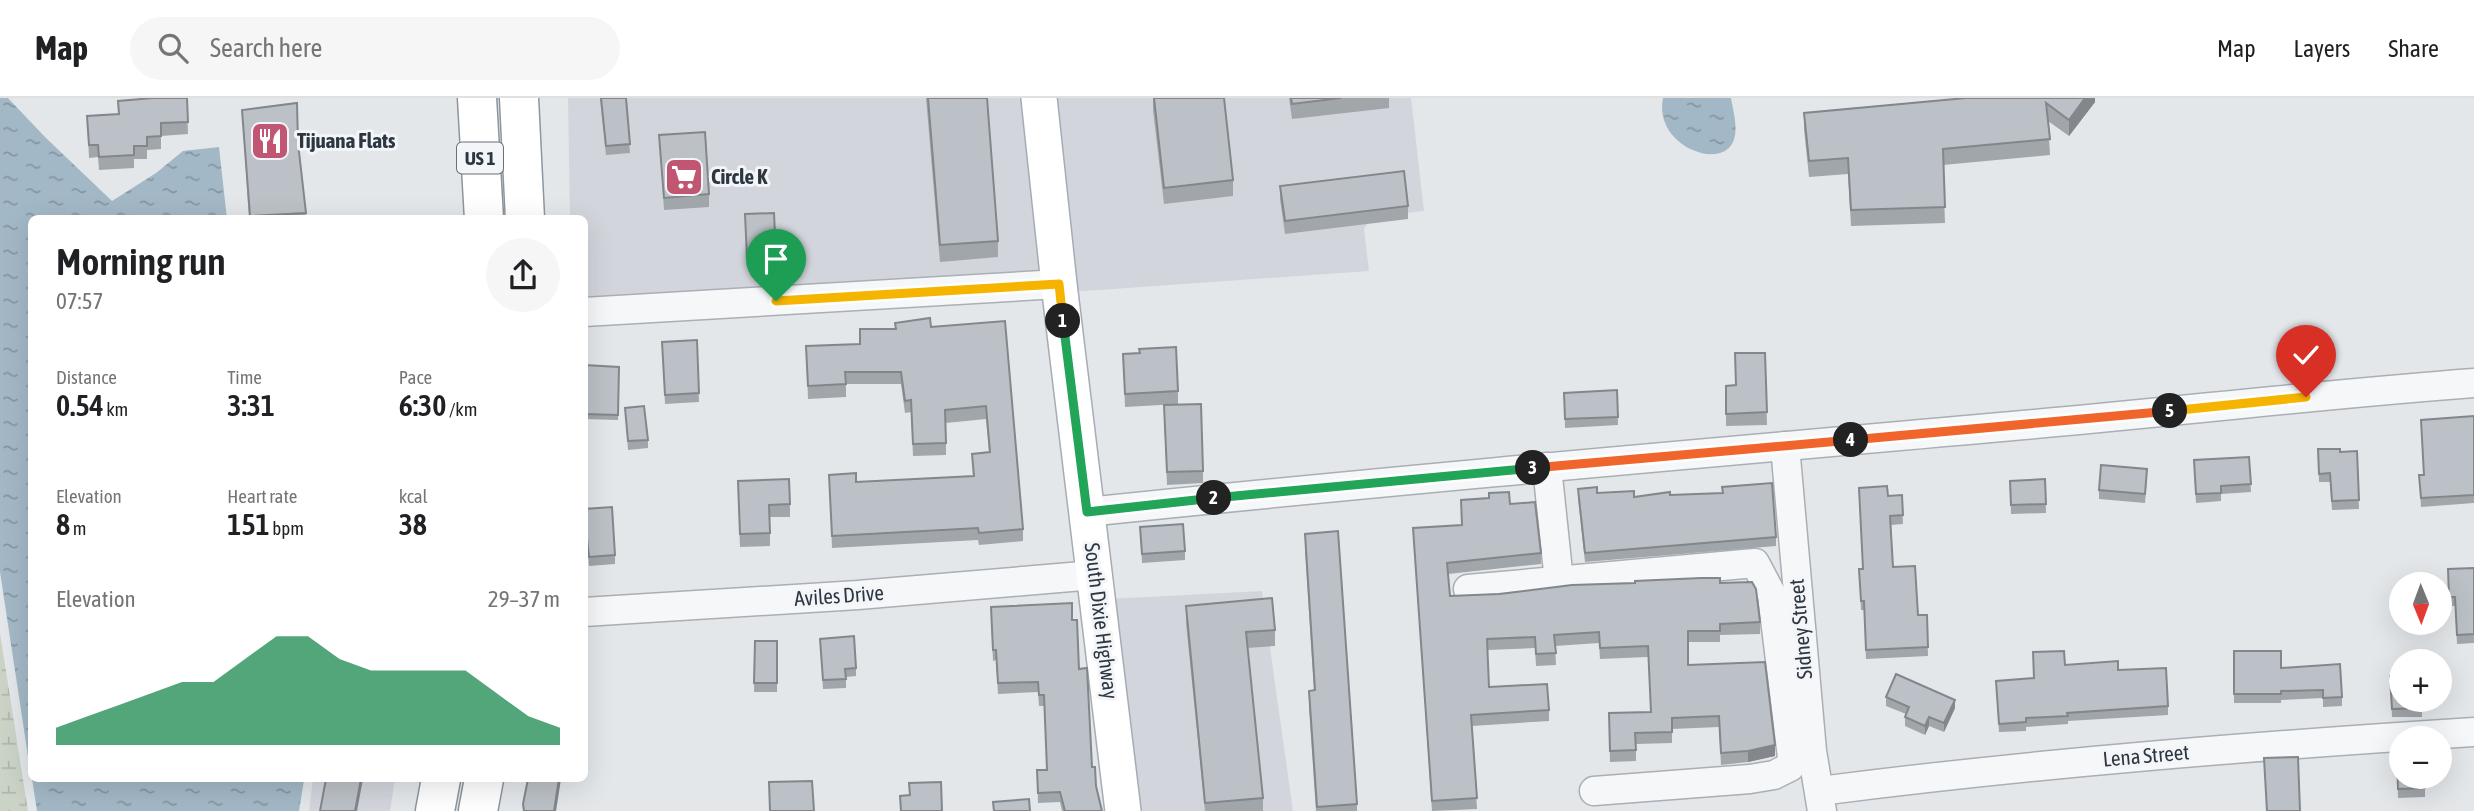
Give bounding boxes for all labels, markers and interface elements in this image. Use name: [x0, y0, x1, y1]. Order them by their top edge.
search box: [130, 17, 620, 80]
text: Map: [35, 29, 88, 67]
icon: search: [154, 29, 192, 67]
text: Search here: [210, 33, 322, 63]
text: Map: [2217, 35, 2256, 62]
text: Layers: [2294, 35, 2350, 62]
text: Share: [2388, 35, 2439, 62]
restaurant icon: Tijuana Flats: [249, 120, 291, 162]
place label: Tijuana Flats: [297, 128, 396, 152]
road number: US 1: [457, 142, 503, 174]
supermarket icon: Circle K: [663, 156, 705, 198]
place label: Circle K: [711, 164, 768, 188]
pin: [746, 229, 806, 301]
button: share: [486, 238, 560, 312]
text: Morning run: [56, 240, 226, 283]
icon: arrive: [757, 240, 795, 278]
text: 07:57: [56, 288, 103, 314]
pin: 1: [1046, 304, 1080, 339]
text: 1: [1058, 309, 1067, 331]
pin: [2276, 325, 2336, 397]
icon: check: [2287, 336, 2325, 374]
text: Distance: [56, 366, 117, 388]
text: Time: [227, 366, 262, 388]
text: Pace: [399, 366, 432, 388]
text: 0.54: [56, 388, 104, 422]
text: 3:31: [227, 388, 275, 422]
text: 6:30: [399, 388, 446, 422]
pin: 5: [2152, 394, 2188, 428]
text: km: [104, 398, 128, 420]
text: /km: [446, 398, 477, 420]
text: 5: [2165, 399, 2174, 421]
pin: 4: [1834, 422, 1868, 458]
text: 4: [1846, 428, 1855, 450]
pin: 3: [1516, 450, 1550, 486]
text: 3: [1528, 456, 1537, 478]
pin: 2: [1196, 480, 1232, 516]
text: Elevation: [56, 485, 122, 507]
text: Heart rate: [227, 485, 297, 507]
text: kcal: [399, 485, 428, 507]
text: 2: [1209, 486, 1218, 508]
text: 8: [56, 507, 70, 541]
text: 151: [227, 507, 270, 541]
text: 38: [399, 507, 427, 541]
text: m: [70, 517, 86, 539]
text: bpm: [270, 517, 304, 539]
street label: South Dixie Highway: [1081, 541, 1124, 701]
north arrow: [2389, 572, 2452, 635]
map controls: [2389, 572, 2452, 789]
street label: Sidney Street: [1784, 578, 1816, 680]
street label: Aviles Drive: [793, 580, 885, 610]
text: Elevation: [56, 586, 136, 612]
text: 29–37 m: [488, 586, 560, 612]
button: +: [2389, 649, 2452, 712]
button: −: [2389, 726, 2452, 789]
street label: Lena Street: [2102, 739, 2190, 771]

